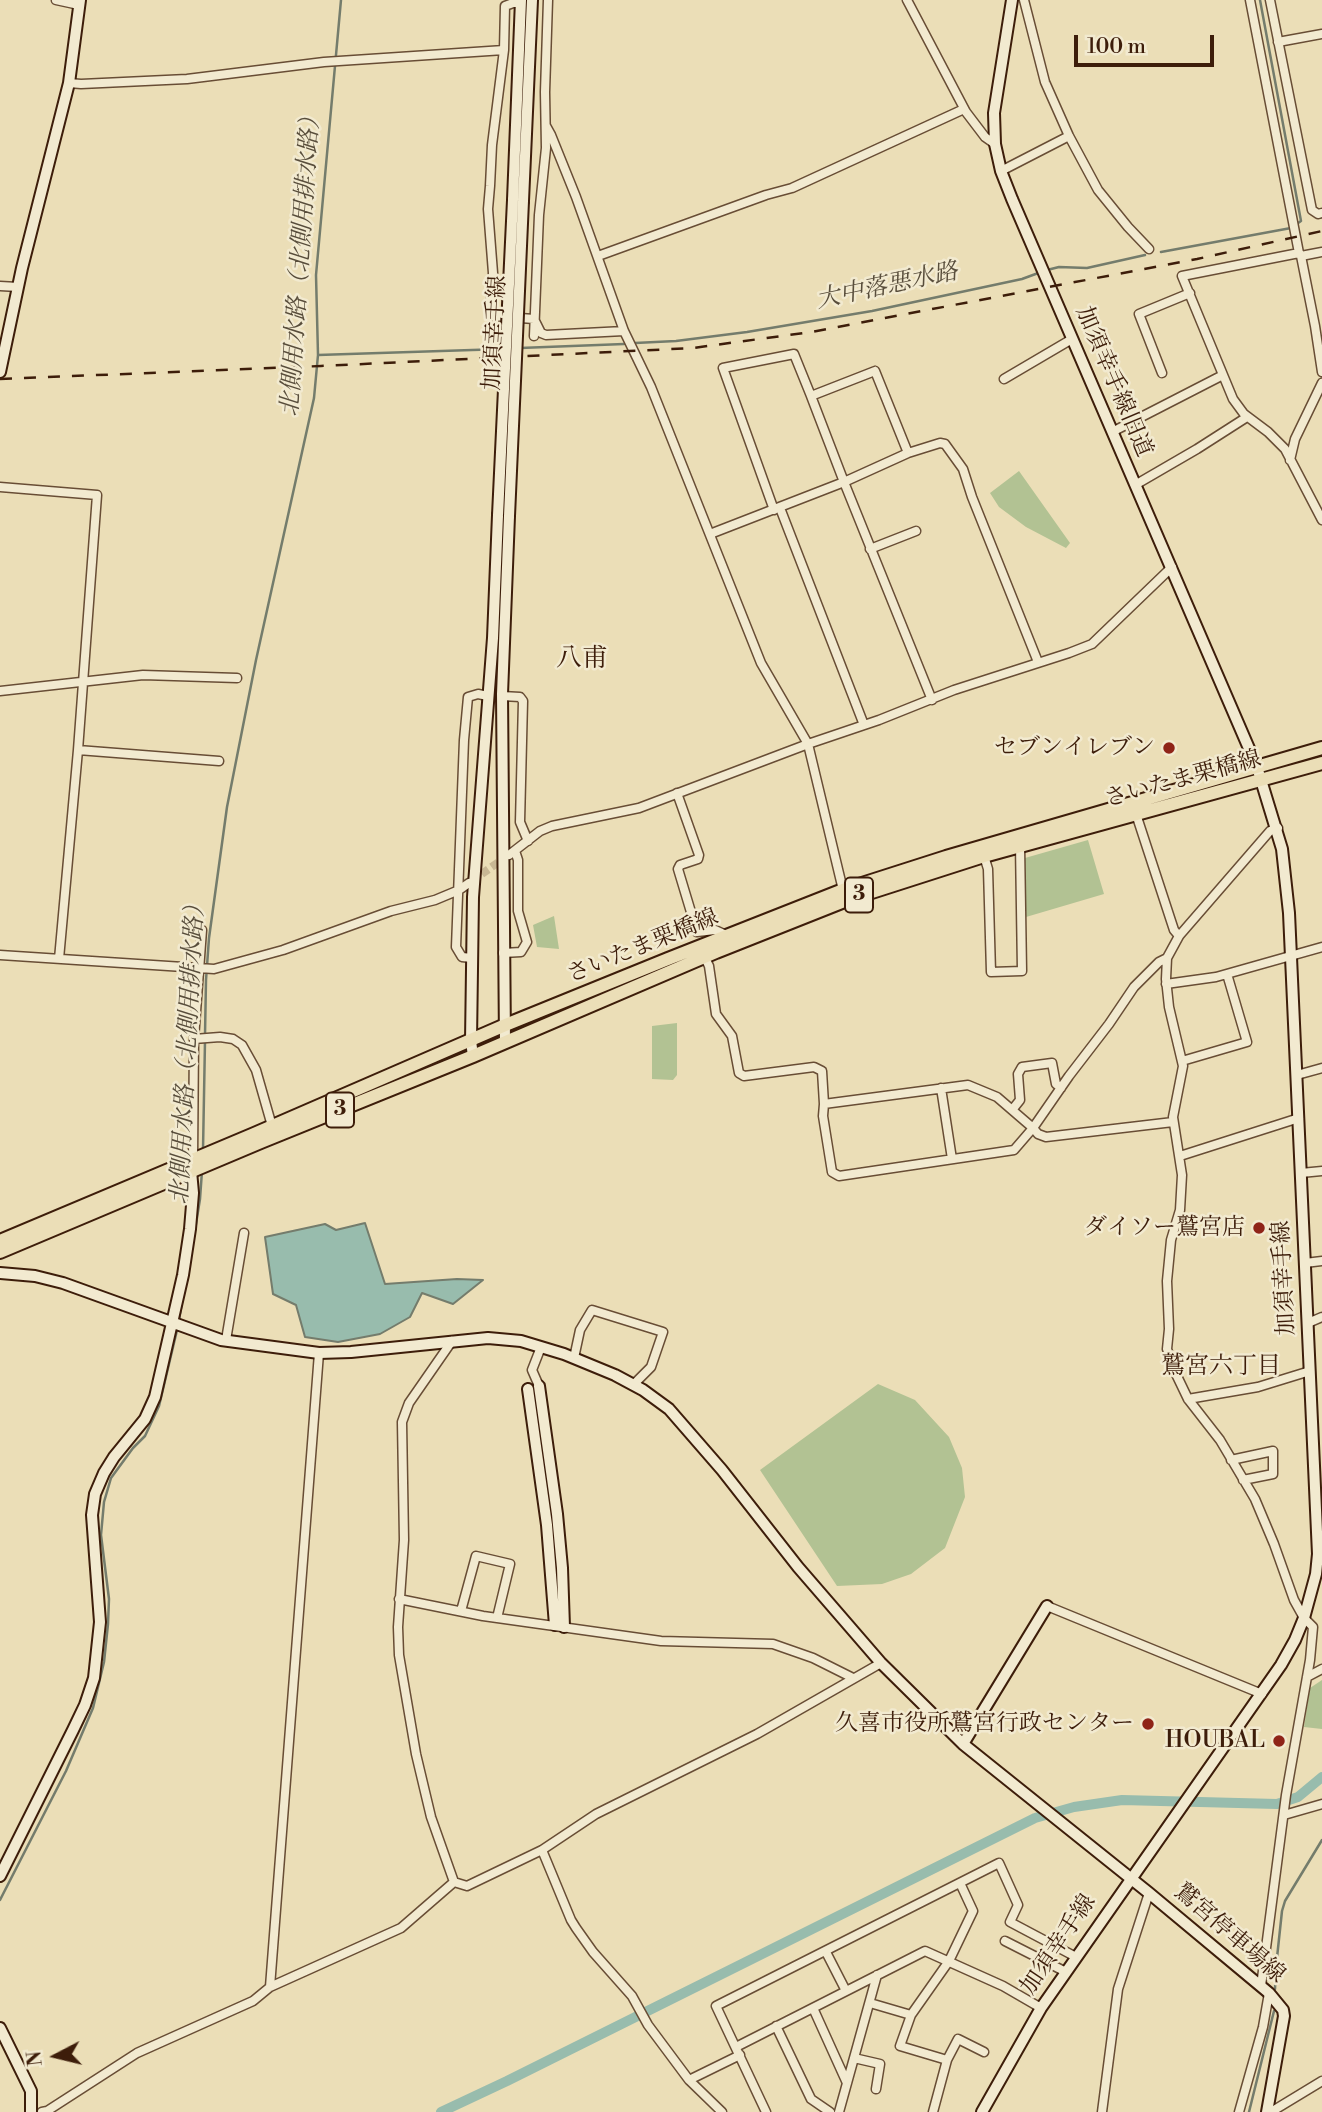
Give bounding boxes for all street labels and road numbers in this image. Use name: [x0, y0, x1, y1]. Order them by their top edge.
street label: 加須幸手線: [479, 275, 513, 391]
street label: 加須幸手線旧道: [1069, 303, 1157, 461]
street label: さいたま栗橋線: [1102, 746, 1264, 814]
road number: 3: [845, 878, 873, 912]
street label: さいたま栗橋線: [563, 904, 723, 990]
road number: 3: [326, 1092, 354, 1128]
street label: 加須幸手線: [1268, 1220, 1302, 1336]
street label: 鷲宮停車場線: [1168, 1878, 1290, 1990]
street label: 加須幸手線: [1015, 1890, 1103, 2000]

